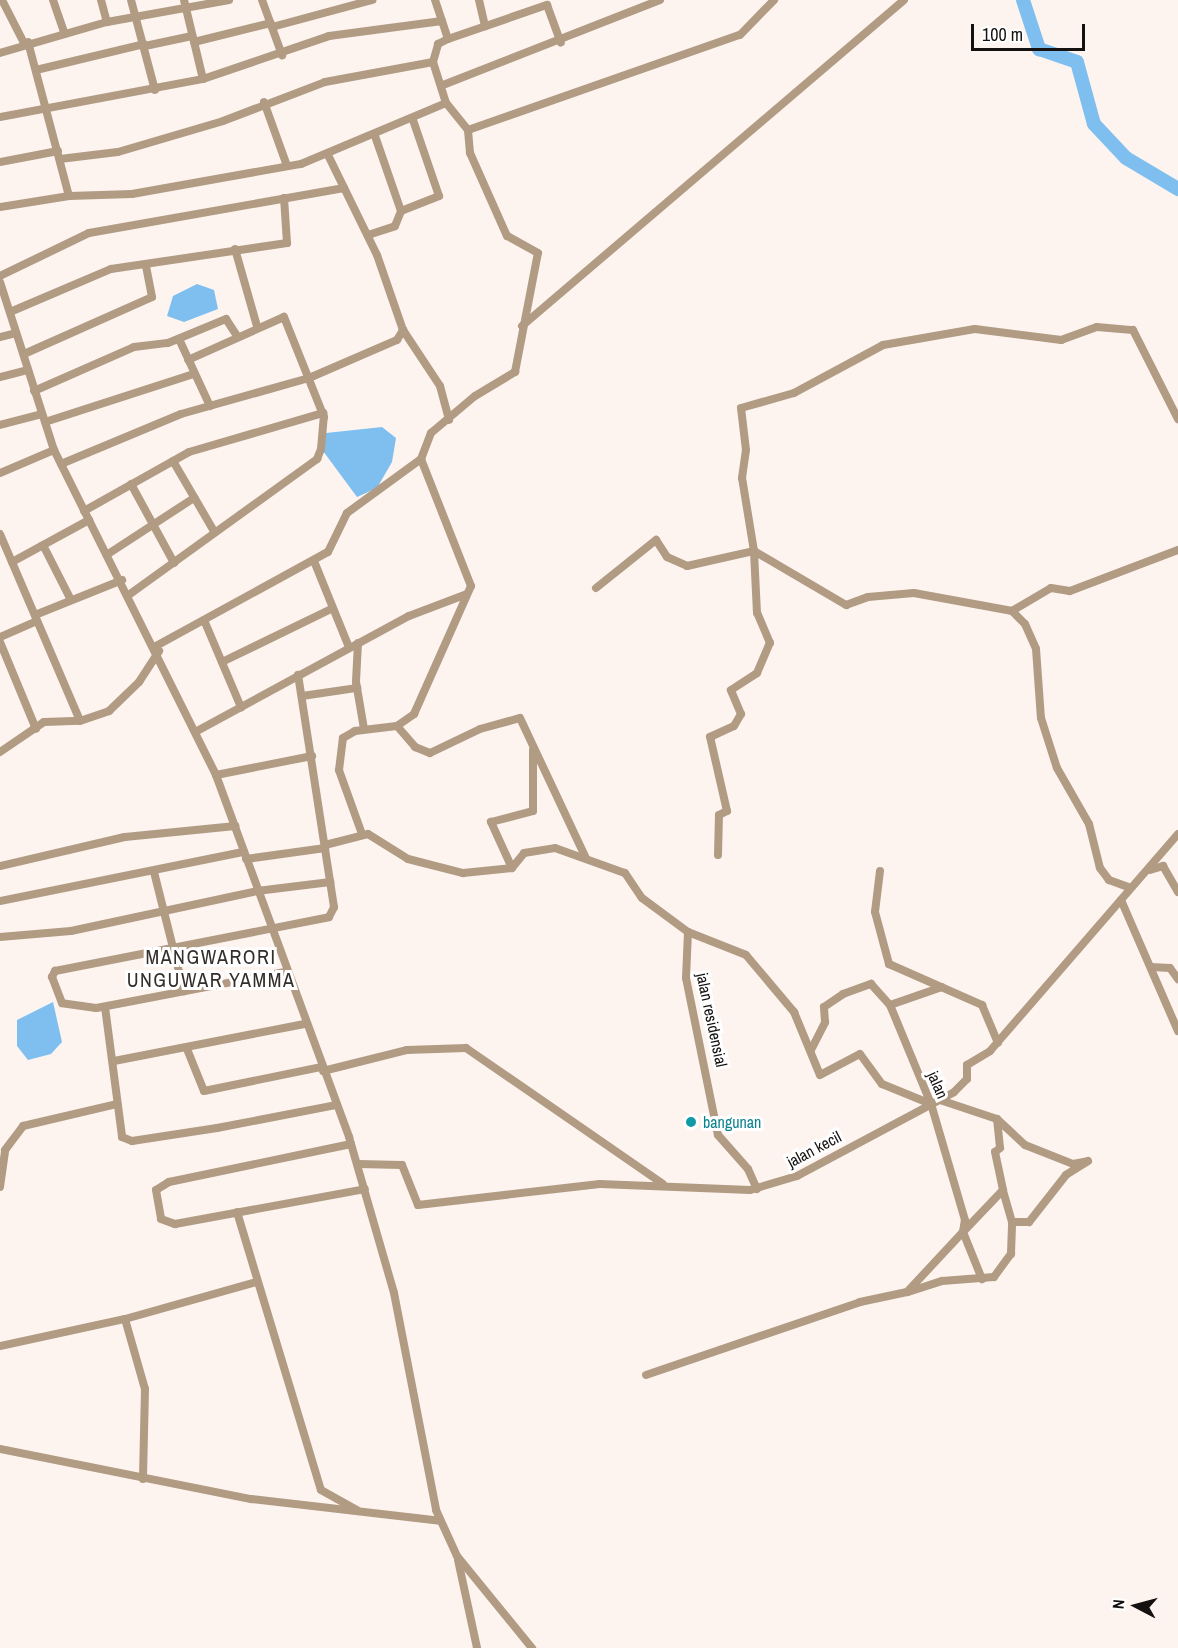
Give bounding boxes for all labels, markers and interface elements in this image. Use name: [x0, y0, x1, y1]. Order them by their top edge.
scale bar: [974, 12, 1088, 50]
text: 100 m: [982, 22, 1023, 47]
district label: MANGWARORI UNGUWAR YAMMA: [127, 945, 295, 992]
street label: jalan residensial: [693, 971, 731, 1069]
street label: jalan: [924, 1068, 952, 1102]
place label: bangunan: [703, 1112, 761, 1132]
marker: bangunan: [684, 1115, 698, 1129]
street label: jalan kecil: [784, 1127, 844, 1171]
north arrow: [1106, 1576, 1166, 1636]
text: N: [1107, 1598, 1130, 1610]

